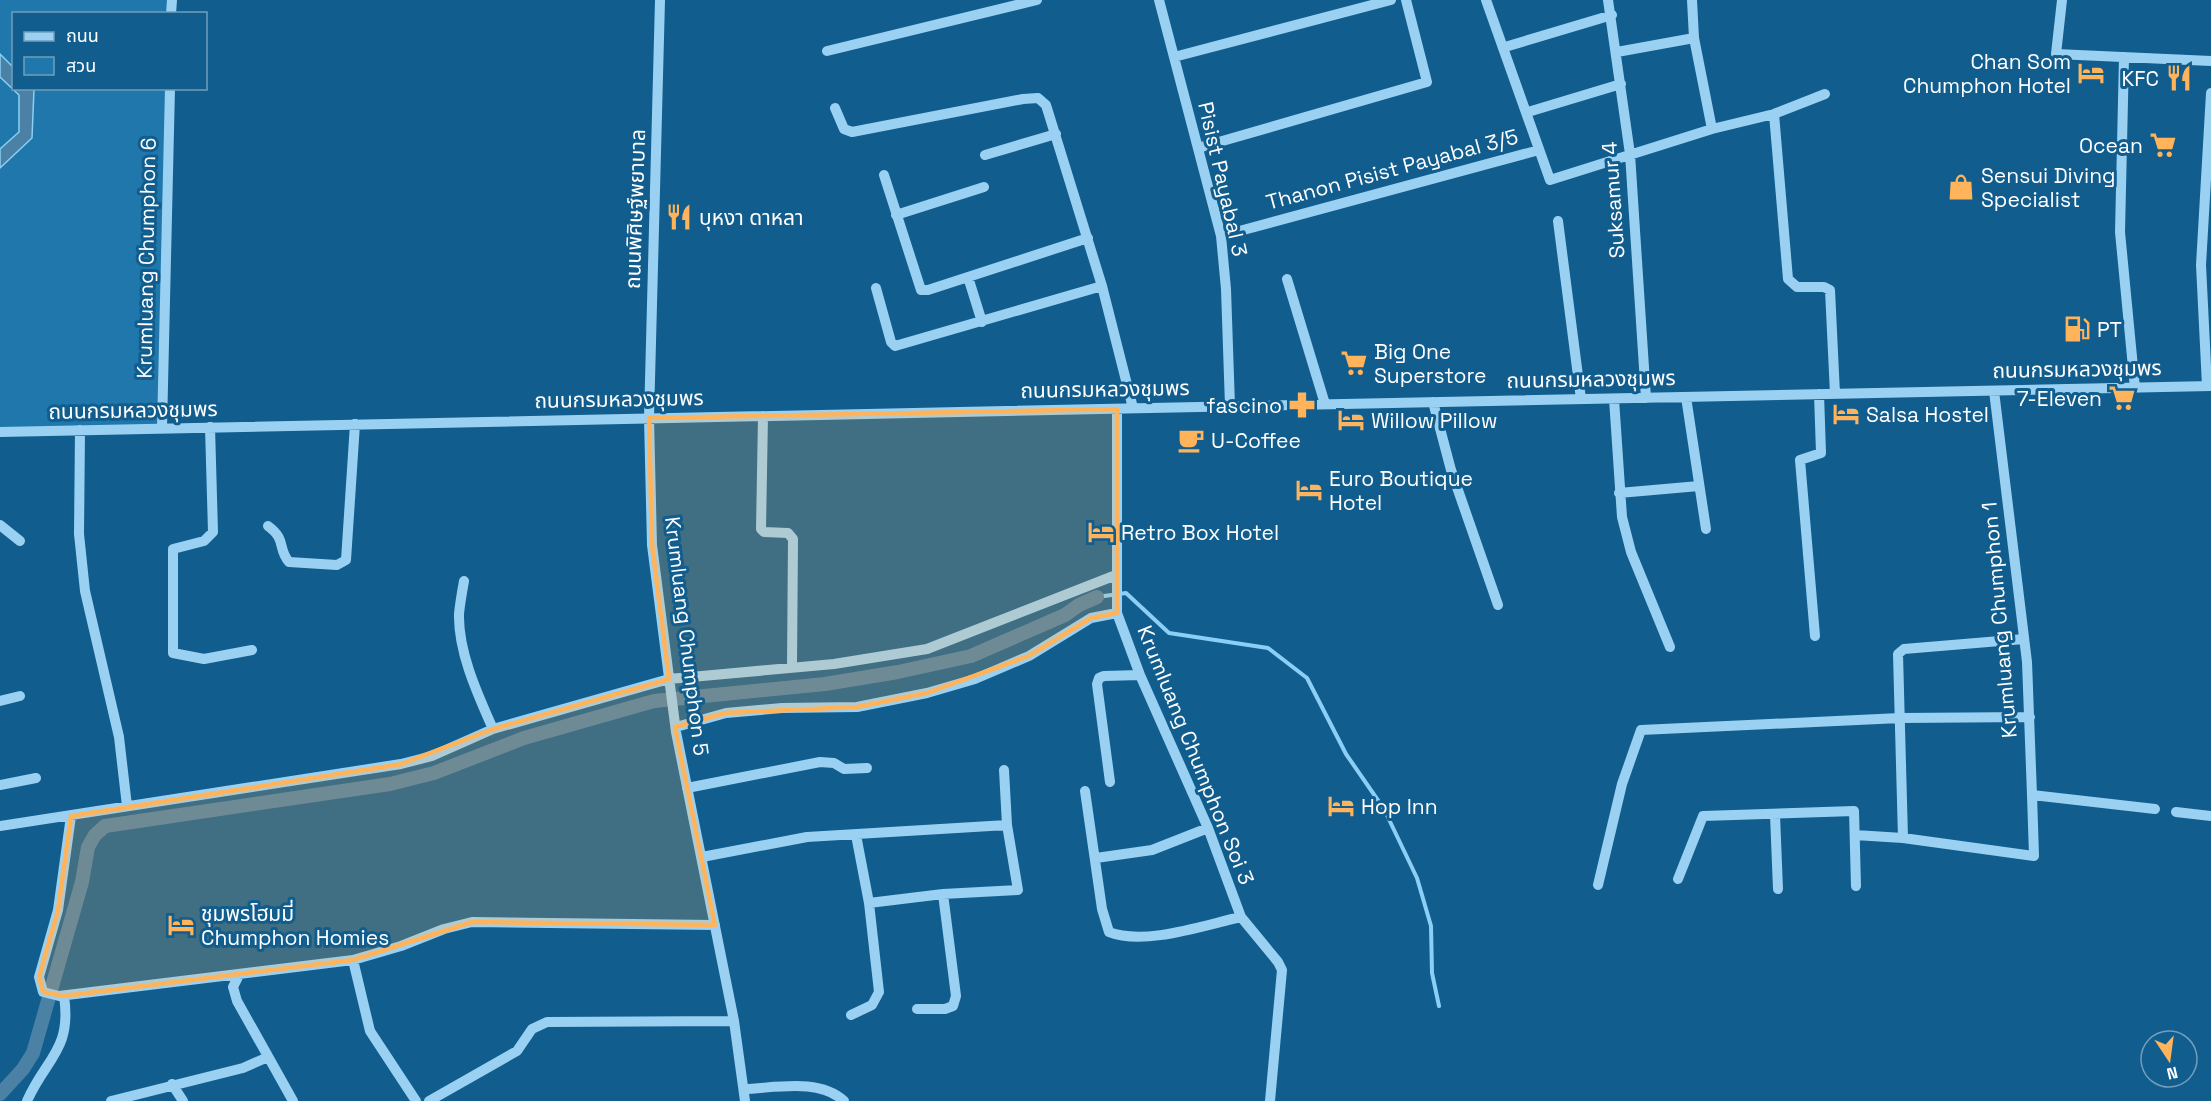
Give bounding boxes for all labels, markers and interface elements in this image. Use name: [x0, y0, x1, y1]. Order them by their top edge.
legend: [12, 12, 207, 90]
text: ถนน: [66, 24, 99, 47]
place label: Chan Som Chumphon Hotel: [1903, 48, 2071, 99]
text: สวน: [66, 54, 96, 77]
hotel icon: Chan Som Chumphon Hotel: [2076, 58, 2106, 88]
restaurant icon: KFC: [2164, 63, 2194, 93]
place label: KFC: [2122, 65, 2159, 92]
street label: Pisist Payabal 3: [1192, 99, 1254, 259]
street label: Thanon Pisist Payabal 3/5: [1263, 122, 1521, 216]
street label: ถนนพิศิษฐ์พยาบาล: [619, 129, 651, 289]
supermarket icon: Ocean: [2148, 130, 2178, 160]
place label: Ocean: [2079, 132, 2143, 159]
street label: Krumluang Chumphon 6: [130, 137, 162, 379]
street label: Suksamur 4: [1595, 141, 1631, 259]
place label: Sensui Diving Specialist: [1981, 162, 2116, 213]
shop icon: Sensui Diving Specialist: [1946, 172, 1976, 202]
restaurant icon: บุหงา ดาหลา: [664, 202, 694, 232]
place label: บุหงา ดาหลา: [699, 204, 804, 231]
fuel station icon: PT: [2062, 314, 2092, 344]
place label: PT: [2097, 316, 2122, 343]
place label: Big One Superstore: [1374, 338, 1486, 389]
supermarket icon: Big One Superstore: [1339, 348, 1369, 378]
street label: ถนนกรมหลวงชุมพร: [1992, 354, 2162, 384]
street label: ถนนกรมหลวงชุมพร: [1506, 364, 1676, 394]
street label: ถนนกรมหลวงชุมพร: [1020, 374, 1190, 404]
supermarket icon: 7-Eleven: [2107, 383, 2137, 413]
street label: ถนนกรมหลวงชุมพร: [534, 384, 704, 414]
place label: 7-Eleven: [2017, 385, 2102, 412]
pharmacy icon: fascino: [1287, 390, 1317, 420]
place label: fascino: [1206, 392, 1282, 419]
street label: ถนนกรมหลวงชุมพร: [48, 395, 218, 425]
hotel icon: Salsa Hostel: [1831, 399, 1861, 429]
place label: Salsa Hostel: [1866, 401, 1989, 428]
hotel icon: Willow Pillow: [1336, 405, 1366, 435]
place label: Willow Pillow: [1371, 407, 1497, 434]
cafe icon: U-Coffee: [1176, 425, 1206, 455]
place label: U-Coffee: [1211, 427, 1301, 454]
place label: Euro Boutique Hotel: [1329, 465, 1473, 516]
hotel icon: Euro Boutique Hotel: [1294, 475, 1324, 505]
street label: Krumluang Chumphon 1: [1975, 501, 2023, 739]
street label: Krumluang Chumphon 5: [659, 515, 715, 757]
hotel icon: Retro Box Hotel: [1086, 517, 1116, 547]
place label: Retro Box Hotel: [1121, 519, 1279, 546]
street label: Krumluang Chumphon Soi 3: [1132, 621, 1260, 889]
hotel icon: Hop Inn: [1326, 791, 1356, 821]
place label: Hop Inn: [1361, 793, 1438, 820]
place label: ชุมพรโฮมมี่ Chumphon Homies: [201, 899, 389, 951]
hotel icon: ชุมพรโฮมมี่ Chumphon Homies: [166, 910, 196, 940]
north arrow: [2139, 1029, 2199, 1089]
text: N: [2165, 1062, 2180, 1085]

